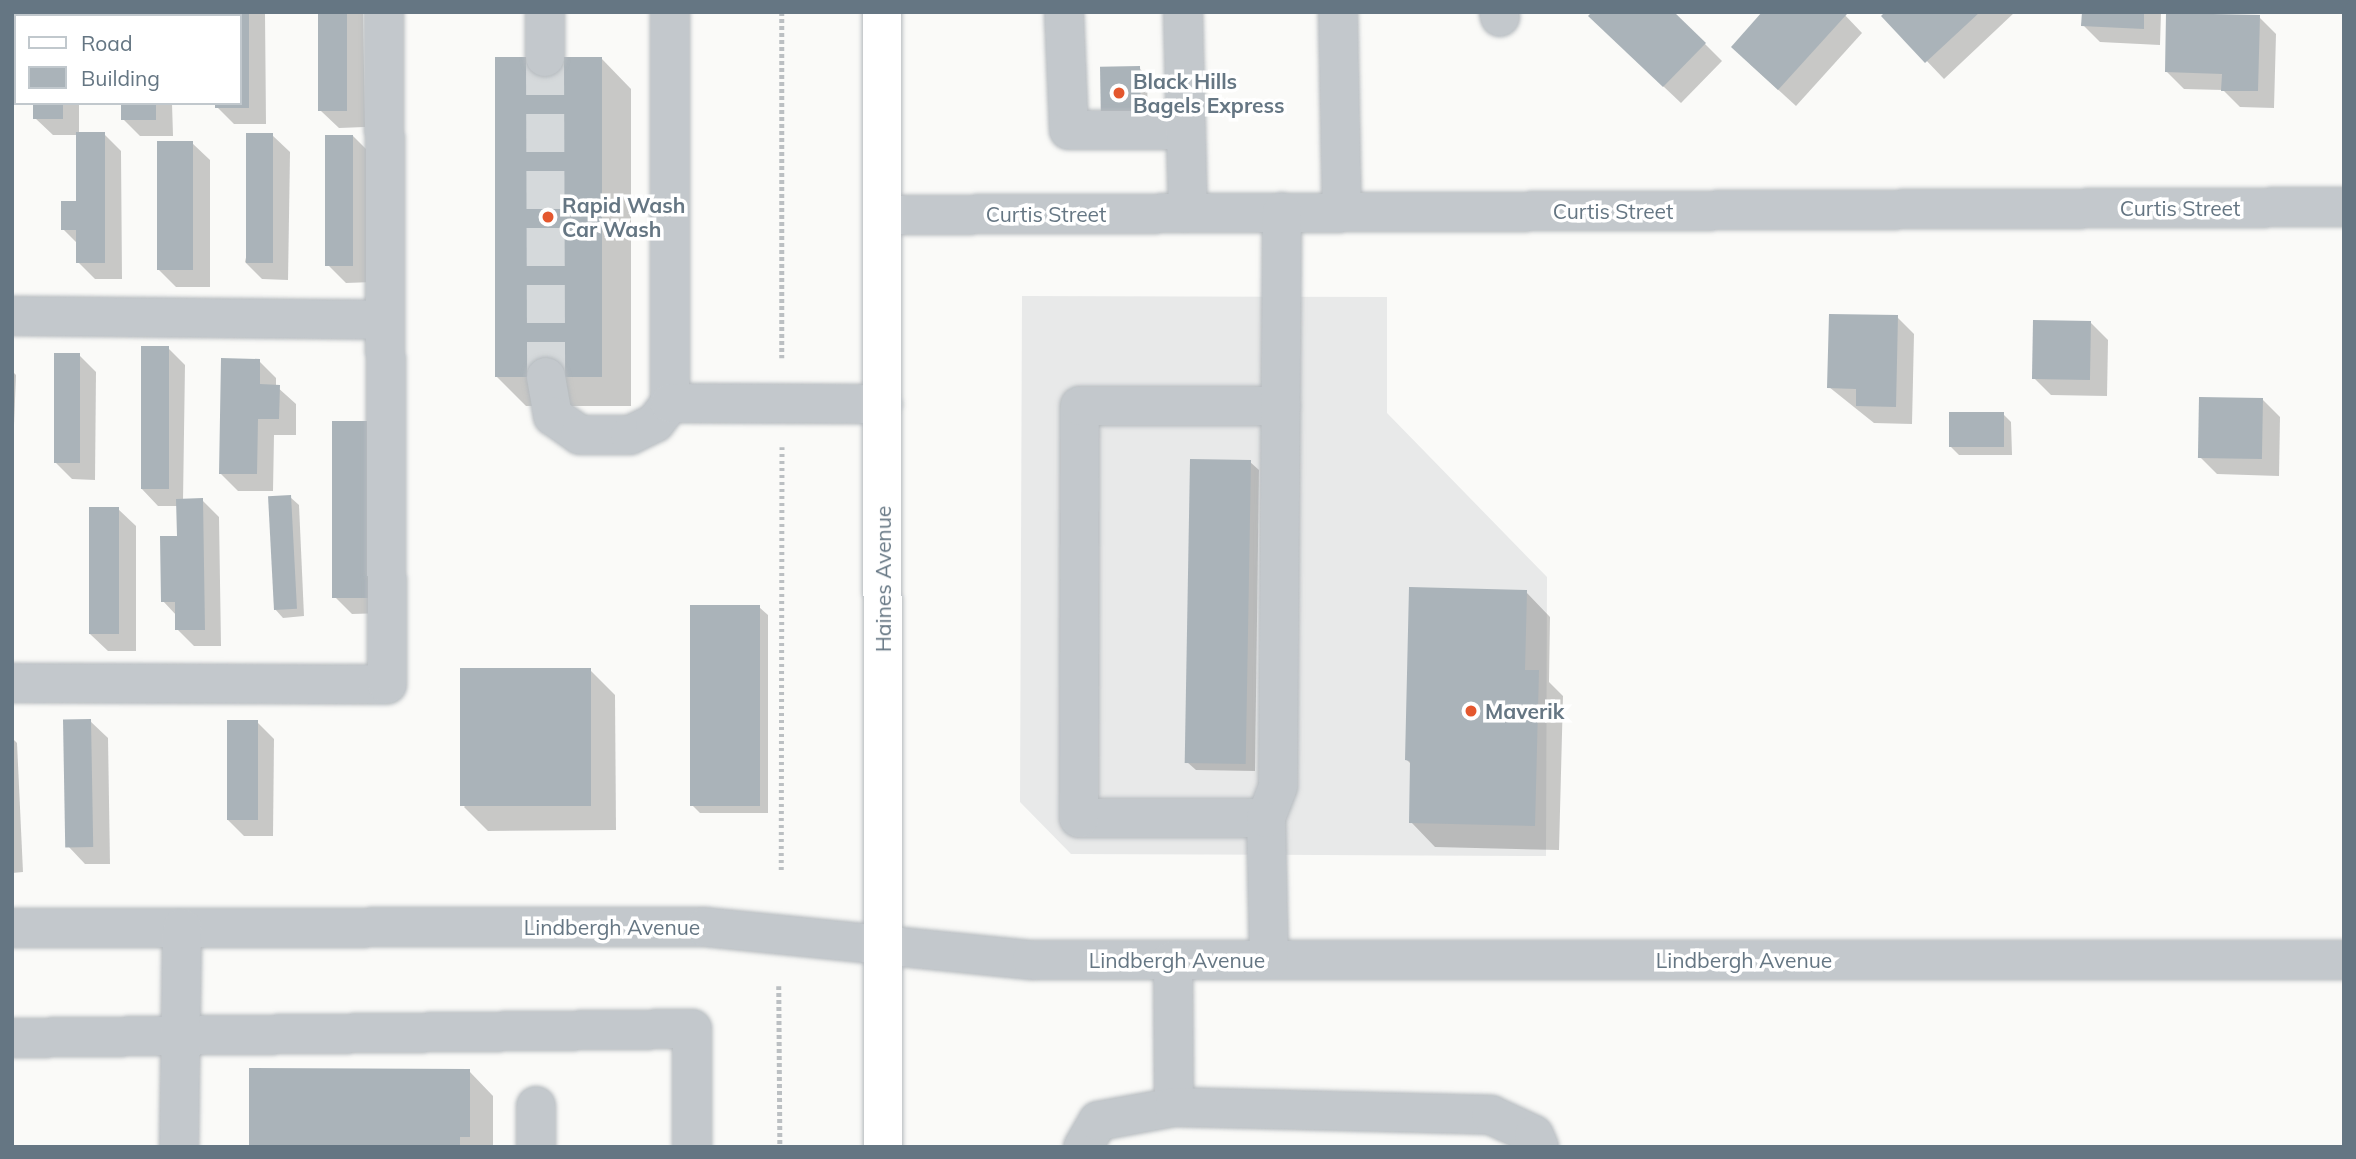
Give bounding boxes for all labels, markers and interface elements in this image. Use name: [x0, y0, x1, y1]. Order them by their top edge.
legend: [14, 14, 242, 105]
text: Road: [81, 30, 132, 56]
text: Building: [81, 65, 160, 91]
place label: Black Hills Bagels Express: [1133, 68, 1285, 118]
marker: Black Hills Bagels Express: [1111, 85, 1127, 101]
place label: Rapid Wash Car Wash: [562, 192, 685, 242]
street label: Curtis Street: [2120, 195, 2240, 221]
street label: Curtis Street: [1553, 198, 1673, 224]
street label: Curtis Street: [986, 201, 1106, 227]
marker: Rapid Wash Car Wash: [540, 209, 556, 225]
street label: Haines Avenue: [870, 506, 896, 652]
place label: Maverik: [1485, 698, 1564, 724]
marker: Maverik: [1463, 703, 1479, 719]
street label: Lindbergh Avenue: [524, 914, 700, 940]
street label: Lindbergh Avenue: [1089, 947, 1265, 973]
street label: Lindbergh Avenue: [1656, 947, 1832, 973]

